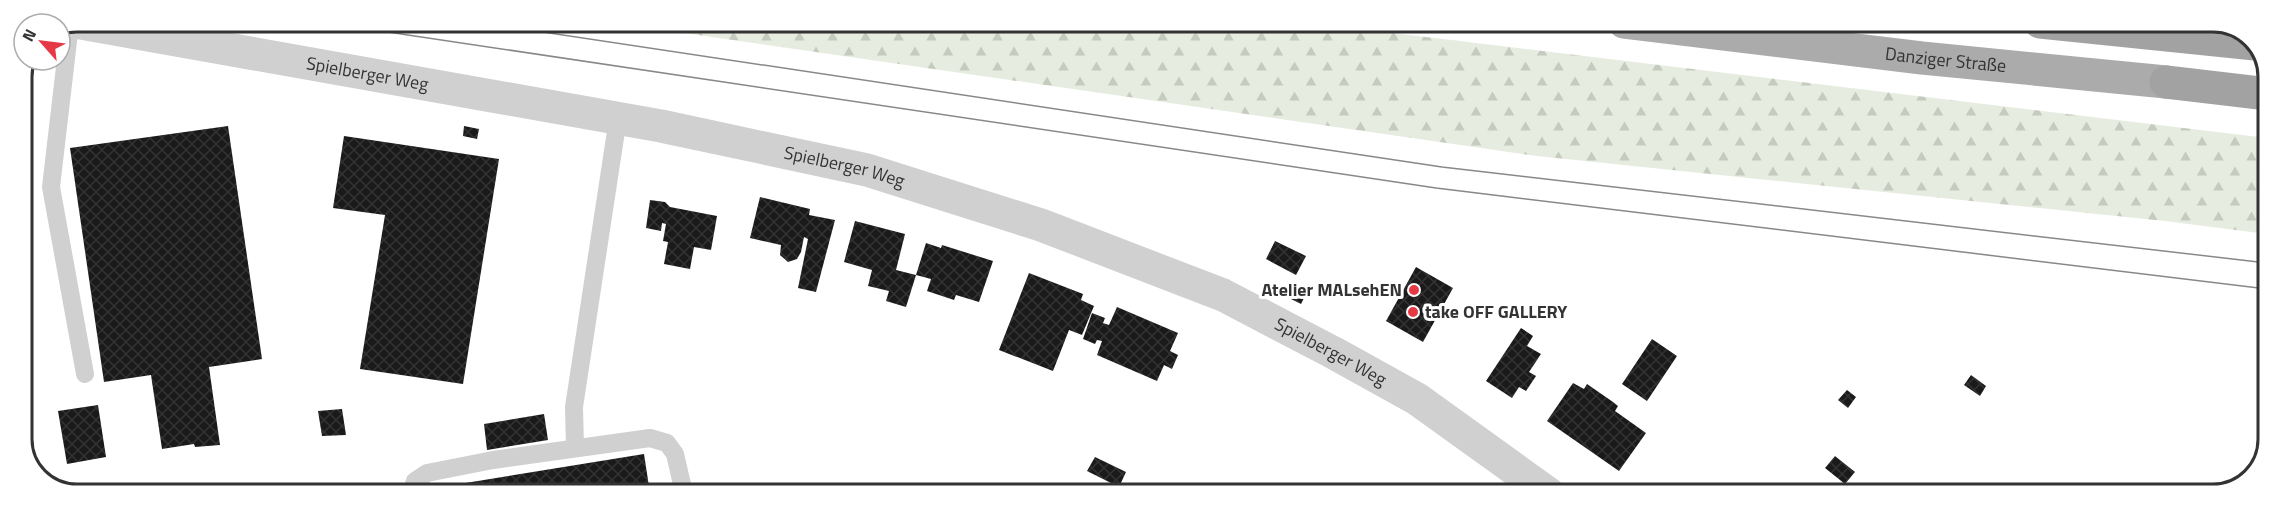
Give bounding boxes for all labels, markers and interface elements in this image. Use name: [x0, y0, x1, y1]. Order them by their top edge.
north arrow: [12, 12, 72, 72]
text: N: [16, 24, 42, 45]
street label: Danziger Straße: [1884, 40, 2008, 79]
street label: Spielberger Weg: [304, 49, 431, 98]
street label: Spielberger Weg: [782, 139, 908, 194]
place label: Atelier MALsehEN: [1261, 276, 1402, 303]
marker: Atelier MALsehEN: [1407, 283, 1421, 297]
place label: take OFF GALLERY: [1425, 298, 1568, 325]
marker: take OFF GALLERY: [1406, 305, 1420, 319]
street label: Spielberger Weg: [1270, 310, 1392, 393]

